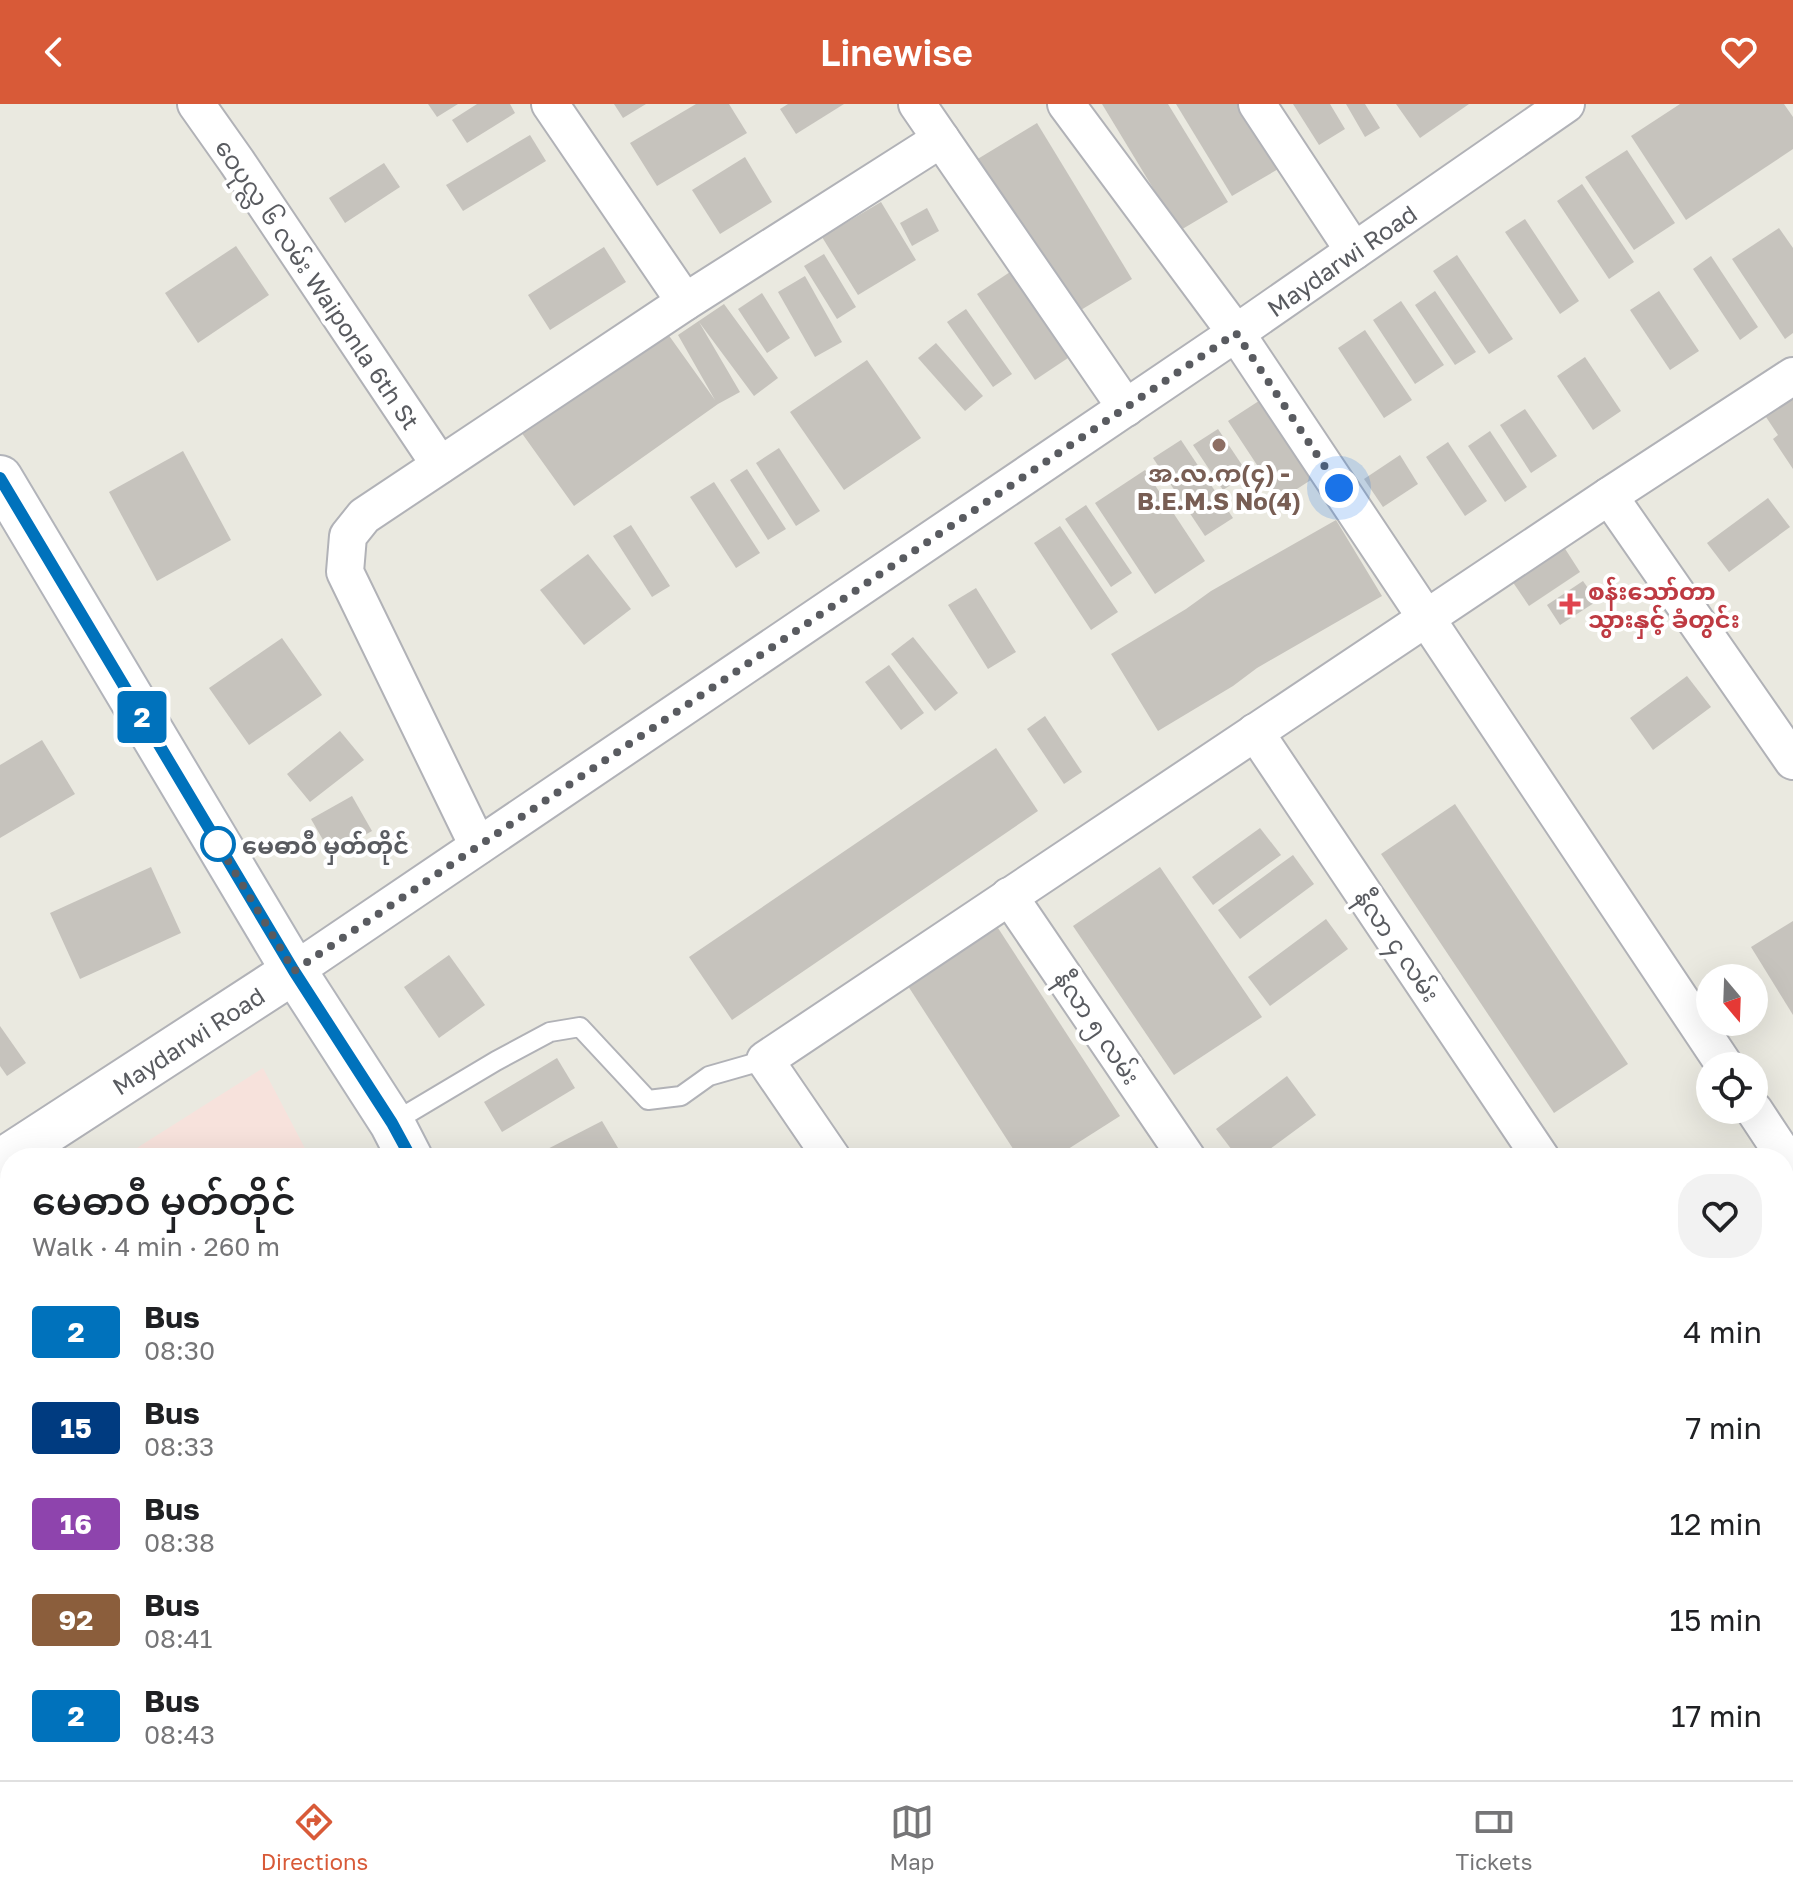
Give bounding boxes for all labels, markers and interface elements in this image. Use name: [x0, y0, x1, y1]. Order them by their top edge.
icon: back: [32, 30, 76, 74]
icon: heart: [1717, 30, 1761, 74]
text: Linewise: [820, 31, 973, 74]
street label: ဝေပုလ္လ ၆ လမ်း Waiponla 6th St: [205, 133, 426, 438]
street label: Maydarwi Road: [1261, 198, 1422, 322]
marker: အ.လ.က(၄) - B.E.M.S No(4): [1210, 436, 1228, 454]
place label: အ.လ.က(၄) - B.E.M.S No(4): [1137, 458, 1301, 515]
your location: [1319, 468, 1359, 508]
place label: စန်းသော်တာ သွားနှင့် ခံတွင်း: [1588, 576, 1740, 639]
marker: စန်းသော်တာ သွားနှင့် ခံတွင်း: [1559, 593, 1581, 615]
line badge: 2: [116, 691, 168, 743]
text: 2: [133, 700, 151, 733]
marker: မေဓာဝီ မှတ်တိုင်: [201, 827, 235, 861]
place label: မေဓာဝီ မှတ်တိုင်: [242, 830, 409, 865]
street label: နီလာ ၄ လမ်း: [1345, 883, 1446, 1010]
street label: နီလာ ၅ လမ်း: [1044, 964, 1147, 1093]
north arrow: [1696, 964, 1768, 1036]
map controls: [1696, 964, 1768, 1124]
street label: Maydarwi Road: [106, 980, 269, 1100]
button: locate: [1696, 1052, 1768, 1124]
button: heart: [1678, 1174, 1762, 1258]
text: မေဓာဝီ မှတ်တိုင်: [32, 1178, 296, 1223]
text: Walk · 4 min · 260 m: [32, 1231, 280, 1262]
text: Bus: [144, 1299, 200, 1335]
text: 4 min: [1683, 1314, 1762, 1350]
text: 2: [67, 1315, 85, 1348]
text: 08:30: [144, 1335, 215, 1366]
text: Bus: [144, 1395, 200, 1431]
text: 7 min: [1686, 1410, 1762, 1446]
text: 15: [60, 1411, 92, 1444]
text: 08:33: [144, 1431, 214, 1462]
text: Bus: [144, 1491, 200, 1527]
text: 12 min: [1670, 1506, 1762, 1542]
text: 16: [60, 1507, 92, 1540]
text: 08:38: [144, 1527, 215, 1558]
text: Bus: [144, 1587, 200, 1623]
text: 15 min: [1670, 1602, 1762, 1638]
text: 92: [59, 1603, 93, 1636]
text: 08:41: [144, 1623, 212, 1654]
text: Bus: [144, 1683, 200, 1719]
text: 17 min: [1671, 1698, 1762, 1734]
text: 2: [67, 1699, 85, 1732]
text: 08:43: [144, 1719, 215, 1750]
tab: Directions: [261, 1800, 368, 1875]
tab: Map: [889, 1800, 934, 1875]
tab: Tickets: [1456, 1800, 1532, 1875]

